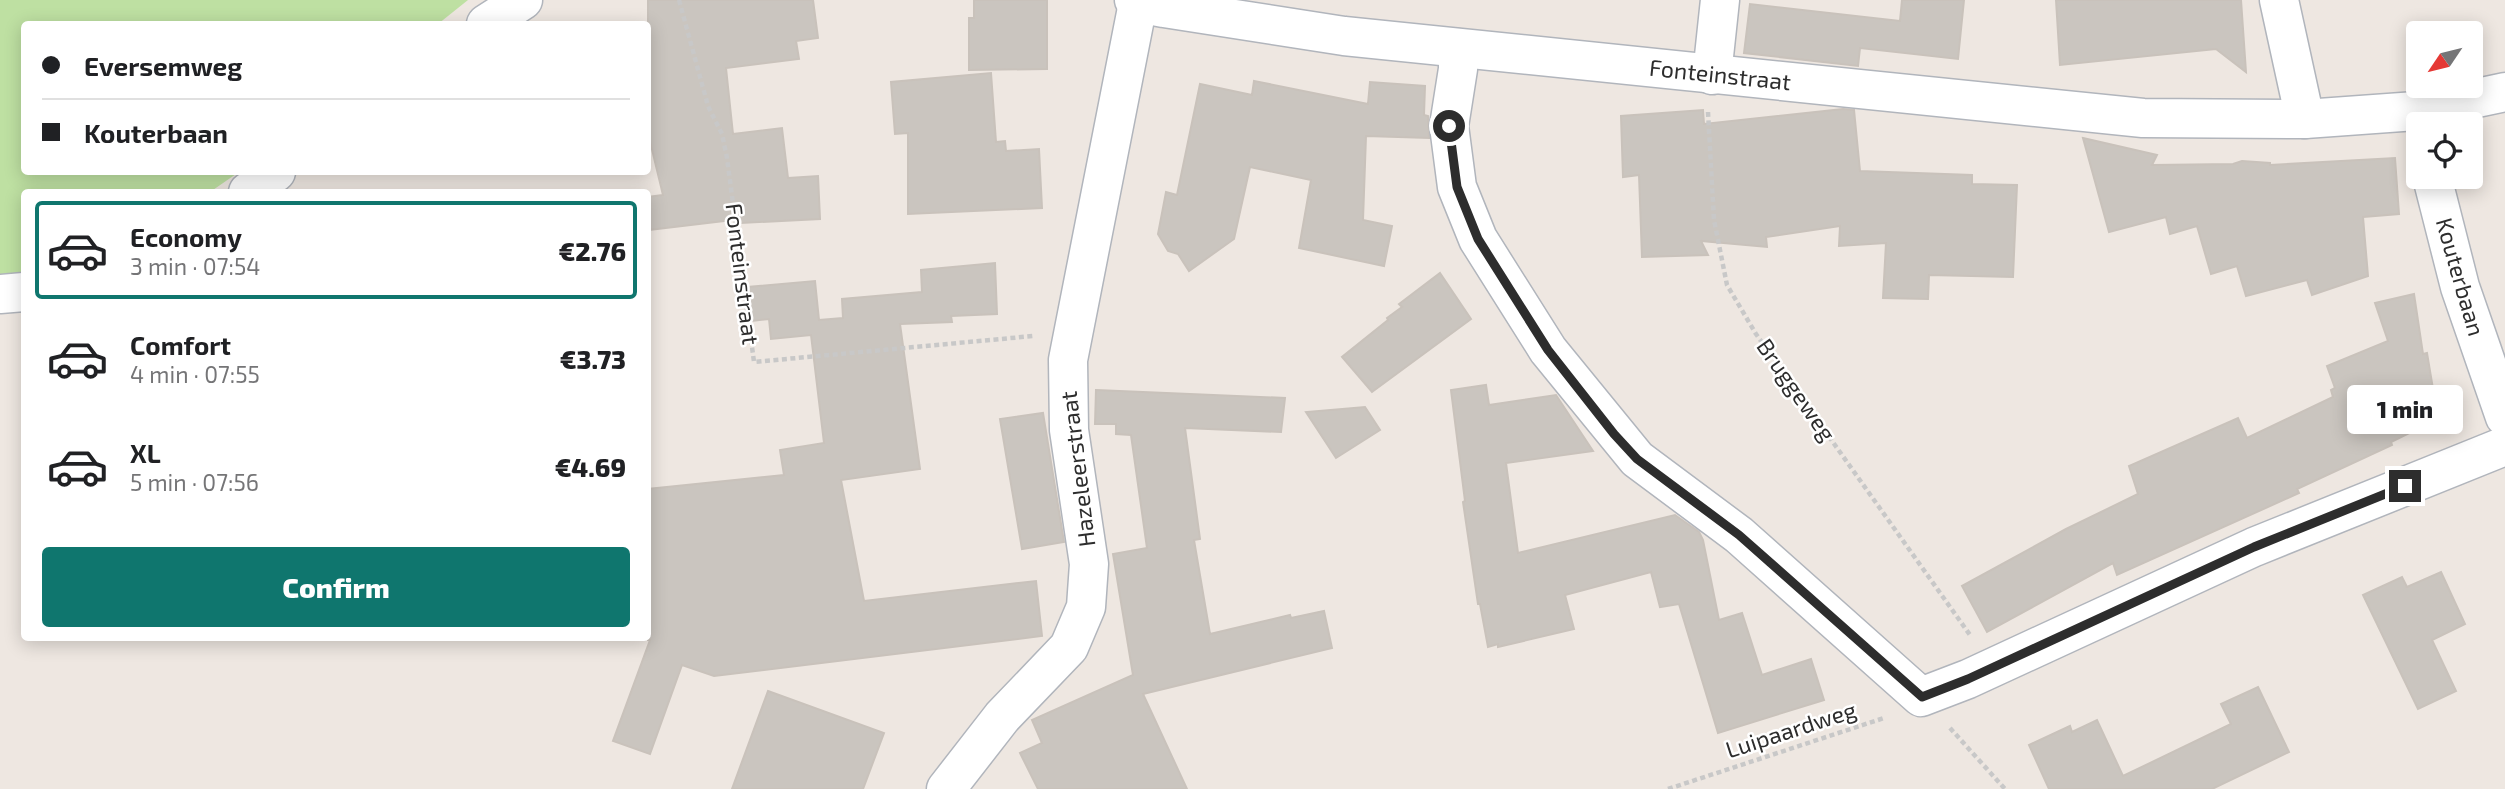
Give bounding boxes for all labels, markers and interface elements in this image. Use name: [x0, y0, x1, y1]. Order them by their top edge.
north arrow: [2406, 21, 2483, 98]
map controls: [2406, 21, 2483, 189]
text: Eversemweg: [84, 50, 242, 81]
street label: Fonteinstraat: [1648, 53, 1793, 95]
route start: [1433, 110, 1465, 142]
button: locate: [2406, 112, 2483, 189]
text: Kouterbaan: [84, 117, 228, 148]
street label: Fonteinstraat: [720, 202, 766, 346]
street label: Kouterbaan: [2431, 214, 2491, 339]
icon: car: [46, 219, 109, 282]
text: Economy: [130, 221, 242, 252]
text: €2.76: [559, 235, 626, 266]
text: 3 min · 07:54: [130, 252, 260, 280]
icon: car: [46, 327, 109, 390]
text: Comfort: [130, 329, 231, 360]
street label: Bruggeweg: [1751, 333, 1842, 446]
text: €3.73: [560, 343, 626, 374]
text: 4 min · 07:55: [130, 360, 260, 388]
callout: 1 min: [2347, 384, 2463, 434]
street label: Hazeleerstraat: [1054, 390, 1100, 548]
text: 1 min: [2377, 395, 2433, 423]
icon: car: [46, 435, 109, 498]
text: XL: [130, 437, 161, 468]
text: €4.69: [555, 451, 626, 482]
text: 5 min · 07:56: [130, 468, 259, 496]
route end: [2389, 470, 2421, 502]
button: Confirm: [42, 547, 630, 627]
street label: Luipaardweg: [1722, 695, 1860, 763]

